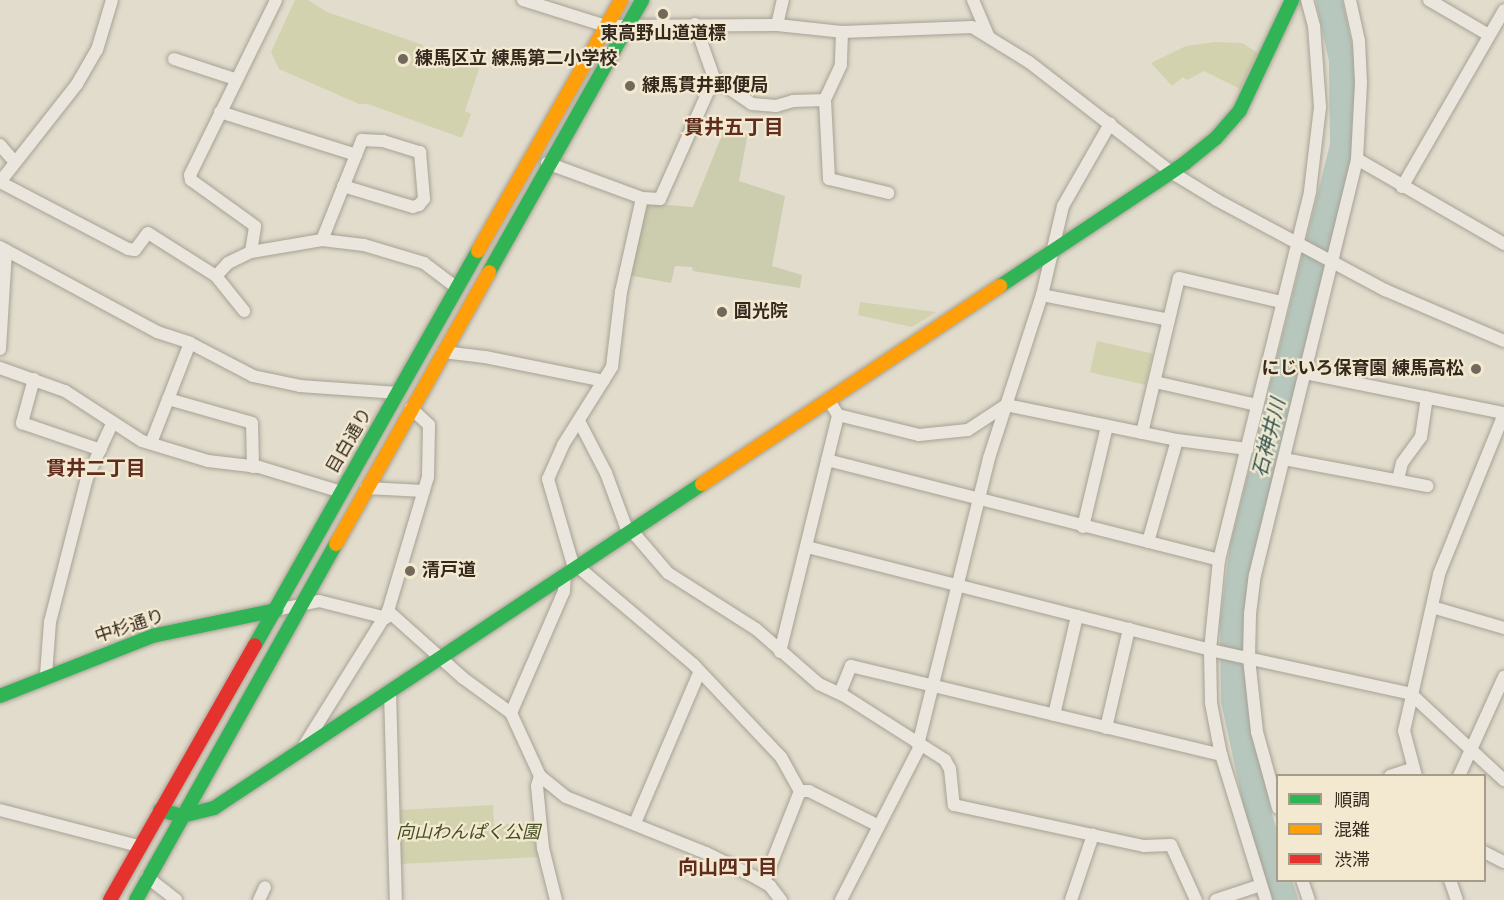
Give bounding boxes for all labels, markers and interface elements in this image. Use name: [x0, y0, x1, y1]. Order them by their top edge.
marker: 東高野山道道標: [656, 7, 670, 21]
place label: 東高野山道道標: [600, 23, 726, 45]
place label: 練馬区立 練馬第二小学校: [415, 48, 617, 70]
marker: 練馬区立 練馬第二小学校: [396, 52, 410, 66]
place label: 練馬貫井郵便局: [642, 75, 768, 97]
marker: 練馬貫井郵便局: [623, 79, 637, 93]
district label: 貫井五丁目: [684, 116, 784, 140]
place label: 圓光院: [734, 301, 788, 323]
marker: 圓光院: [715, 305, 729, 319]
place label: にじいろ保育園 練馬高松: [1262, 358, 1464, 380]
marker: にじいろ保育園 練馬高松: [1469, 362, 1483, 376]
water label: 石神井川: [1249, 396, 1291, 480]
street label: 目白通り: [323, 404, 377, 478]
district label: 貫井二丁目: [46, 457, 146, 481]
place label: 清戸道: [422, 560, 476, 582]
marker: 清戸道: [403, 564, 417, 578]
street label: 中杉通り: [92, 606, 168, 648]
legend: [1276, 774, 1486, 882]
text: 順調: [1334, 787, 1370, 814]
text: 混雑: [1334, 817, 1370, 844]
park label: 向山わんぱく公園: [396, 822, 540, 844]
text: 渋滞: [1334, 847, 1370, 874]
district label: 向山四丁目: [678, 856, 778, 880]

